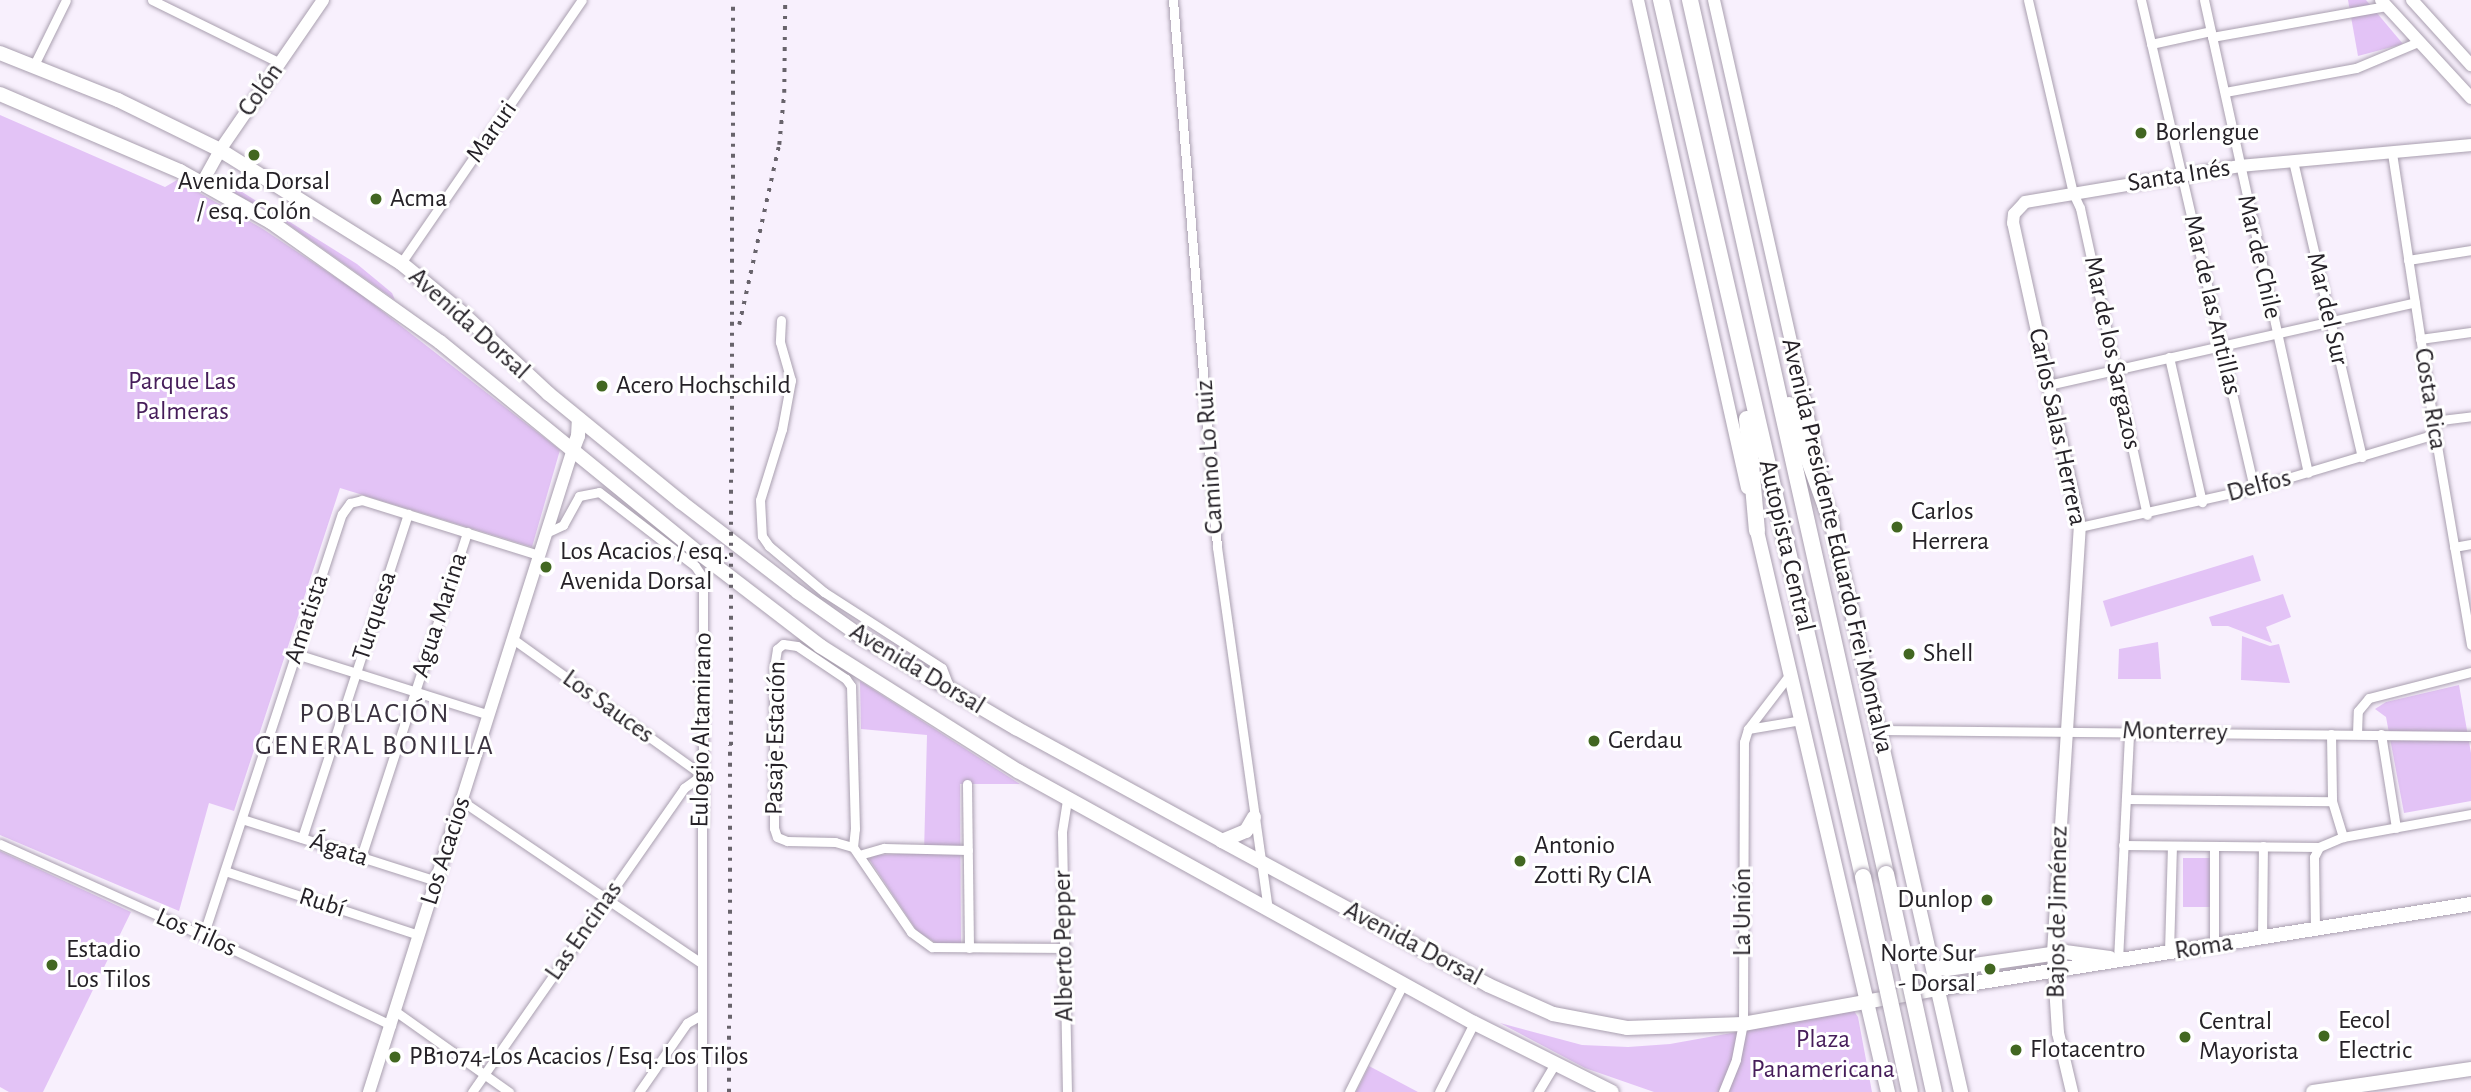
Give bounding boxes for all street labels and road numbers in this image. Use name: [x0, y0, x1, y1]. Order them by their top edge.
street label: Colón: [232, 57, 290, 123]
street label: Maruri: [460, 95, 524, 169]
street label: Santa Inés: [2126, 153, 2232, 199]
street label: Mar de Chile: [2230, 192, 2288, 322]
street label: Mar de las Antillas: [2176, 212, 2248, 398]
street label: Mar del Sur: [2299, 250, 2355, 368]
street label: Mar de los Sargazos: [2076, 254, 2148, 452]
street label: Avenida Dorsal: [402, 261, 536, 387]
street label: Carlos Salas Herrera: [2021, 325, 2093, 529]
street label: Avenida Presidente Eduardo Frei Montalva: [1774, 336, 1900, 756]
street label: Costa Rica: [2407, 346, 2453, 452]
street label: Camino Lo Ruiz: [1189, 379, 1231, 535]
street label: Autopista Central: [1751, 457, 1821, 635]
street label: Delfos: [2224, 463, 2294, 509]
street label: Agua Marina: [405, 549, 475, 681]
street label: Turquesa: [346, 567, 404, 665]
street label: Amatista: [278, 570, 336, 668]
street label: Avenida Dorsal: [844, 616, 990, 722]
street label: Eulogio Altamirano: [685, 632, 719, 828]
street label: Pasaje Estación: [759, 661, 793, 815]
street label: Los Sauces: [556, 663, 660, 751]
street label: Monterrey: [2122, 715, 2228, 749]
street label: Los Acacios: [414, 793, 478, 909]
street label: Bajos de Jiménez: [2041, 825, 2075, 999]
street label: Ágata: [306, 826, 372, 874]
street label: La Unión: [1727, 868, 1759, 956]
street label: Alberto Pepper: [1047, 870, 1081, 1022]
street label: Las Encinas: [539, 875, 629, 987]
street label: Rubí: [295, 881, 349, 925]
street label: Avenida Dorsal: [1338, 894, 1488, 994]
street label: Los Tilos: [151, 901, 241, 965]
street label: Roma: [2173, 927, 2235, 967]

